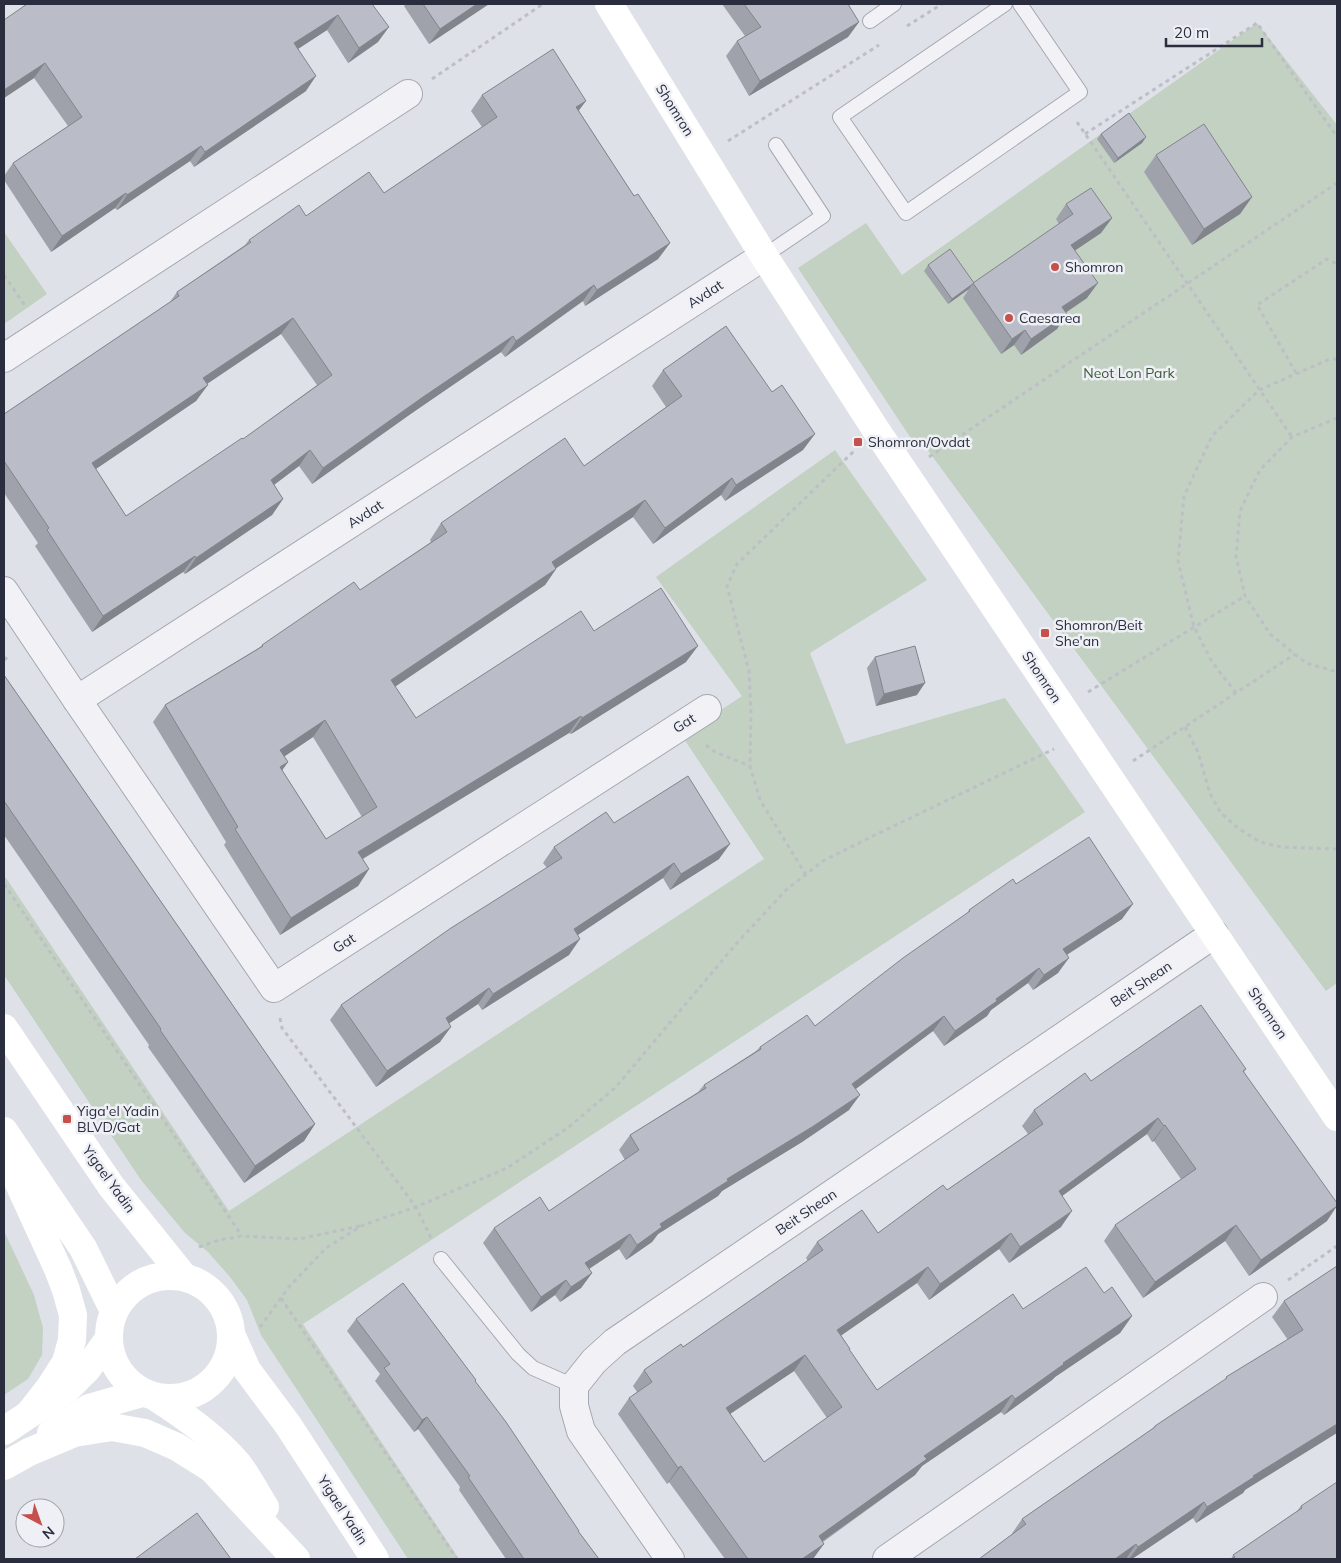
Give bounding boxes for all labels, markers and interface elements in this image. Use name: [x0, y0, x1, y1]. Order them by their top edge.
scale bar: [1166, 15, 1262, 47]
text: 20 m: [1174, 23, 1209, 42]
street label: Shomron: [652, 80, 698, 140]
place label: Shomron: [1065, 258, 1123, 276]
marker: Shomron: [1049, 261, 1061, 273]
street label: Avdat: [684, 276, 726, 312]
place label: Caesarea: [1019, 309, 1081, 327]
marker: Caesarea: [1003, 312, 1015, 324]
park label: Neot Lon Park: [1083, 364, 1176, 382]
place label: Shomron/Ovdat: [868, 433, 970, 451]
marker: Shomron/Ovdat: [852, 436, 864, 448]
street label: Avdat: [344, 496, 386, 532]
place label: Shomron/Beit She'an: [1055, 616, 1143, 650]
marker: Shomron/Beit She'an: [1039, 627, 1051, 639]
street label: Shomron: [1018, 648, 1066, 706]
street label: Gat: [669, 709, 699, 737]
street label: Gat: [329, 929, 359, 957]
street label: Beit Shean: [1107, 957, 1175, 1011]
street label: Shomron: [1244, 984, 1292, 1042]
place label: Yiga'el Yadin BLVD/Gat: [76, 1102, 159, 1136]
marker: Yiga'el Yadin BLVD/Gat: [61, 1113, 73, 1125]
street label: Yigael Yadin: [78, 1141, 140, 1216]
street label: Beit Shean: [772, 1185, 840, 1239]
street label: Yigael Yadin: [313, 1471, 372, 1548]
north arrow: [15, 1498, 65, 1548]
text: N: [39, 1523, 58, 1543]

